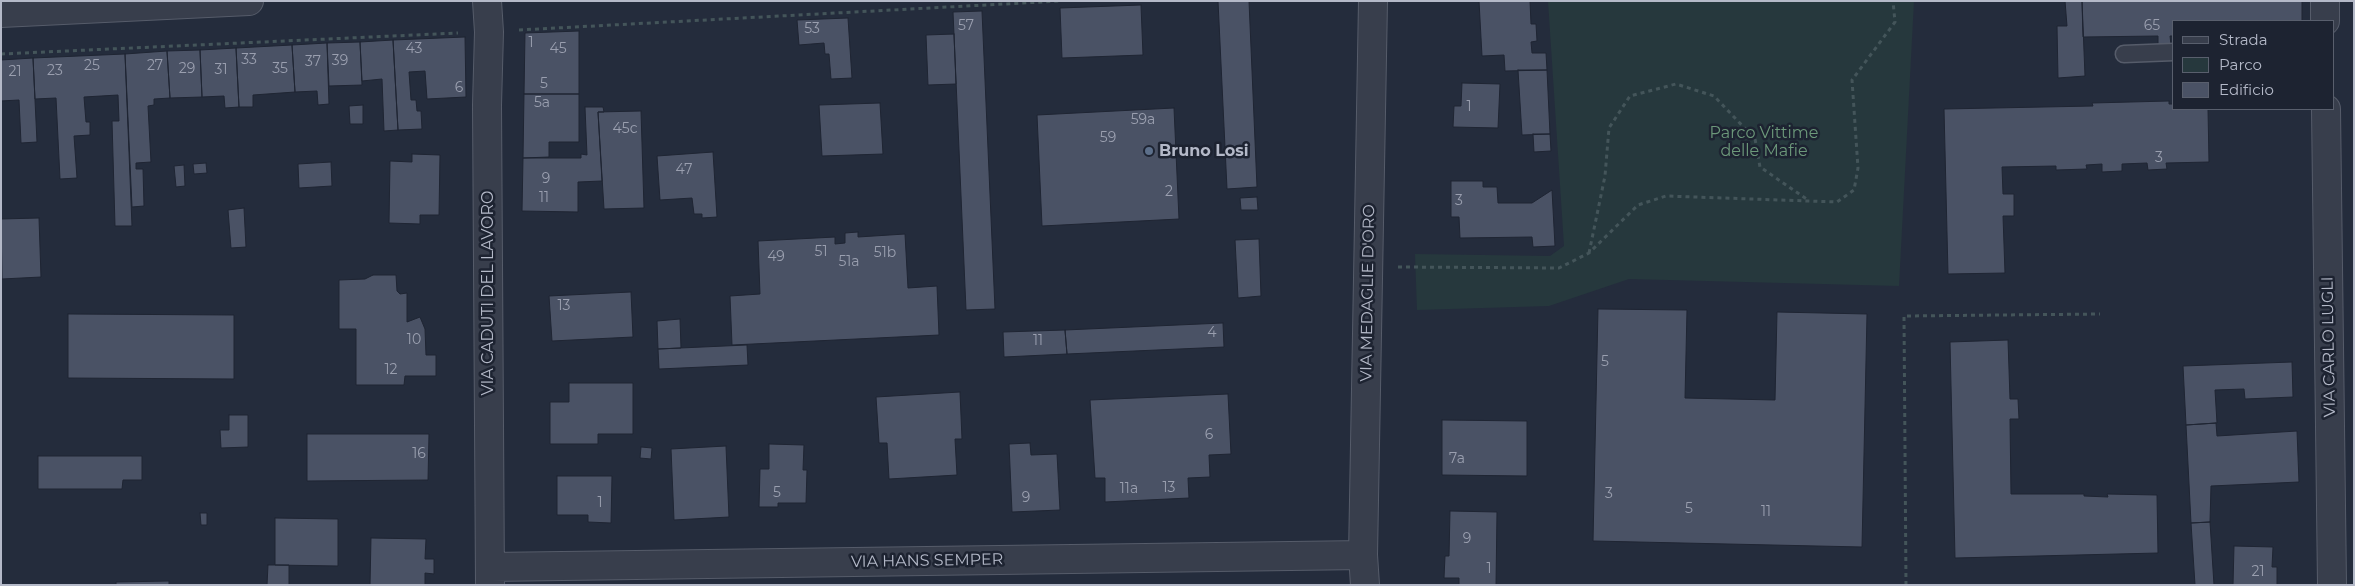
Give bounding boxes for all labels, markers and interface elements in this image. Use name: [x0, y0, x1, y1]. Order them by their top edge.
house number: 57: [958, 18, 974, 34]
house number: 65: [2144, 18, 2160, 34]
legend: [2172, 20, 2335, 110]
house number: 53: [804, 21, 820, 37]
text: Strada: [2219, 30, 2268, 49]
house number: 1: [528, 35, 534, 51]
house number: 43: [406, 41, 422, 57]
house number: 45: [549, 41, 567, 57]
house number: 33: [241, 52, 257, 68]
house number: 39: [332, 53, 348, 69]
house number: 37: [305, 54, 321, 70]
text: Parco: [2219, 55, 2262, 74]
house number: 25: [84, 58, 100, 74]
house number: 27: [147, 58, 163, 74]
house number: 29: [179, 61, 195, 77]
house number: 35: [272, 61, 288, 77]
house number: 31: [215, 62, 227, 78]
house number: 23: [47, 63, 63, 79]
house number: 21: [8, 64, 22, 80]
house number: 5: [540, 76, 548, 92]
house number: 6: [455, 80, 463, 96]
text: Edificio: [2219, 80, 2274, 99]
house number: 5a: [534, 95, 550, 111]
house number: 1: [1466, 99, 1472, 115]
house number: 59a: [1131, 112, 1155, 128]
house number: 45c: [612, 121, 638, 137]
park label: Parco Vittime delle Mafie: [1710, 123, 1818, 161]
house number: 59: [1100, 130, 1116, 146]
place label: Bruno Losi: [1159, 141, 1249, 161]
marker: Bruno Losi: [1143, 145, 1155, 157]
house number: 3: [2155, 150, 2163, 166]
house number: 47: [676, 162, 692, 178]
house number: 9: [542, 171, 550, 187]
house number: 2: [1165, 184, 1173, 200]
house number: 11: [539, 190, 549, 206]
street label: VIA CADUTI DEL LAVORO: [478, 191, 498, 395]
house number: 3: [1455, 193, 1463, 209]
street label: VIA MEDAGLIE D'ORO: [1357, 204, 1379, 382]
house number: 51: [815, 244, 827, 260]
house number: 51b: [874, 245, 896, 261]
house number: 49: [767, 249, 785, 265]
house number: 51a: [838, 254, 860, 270]
street label: VIA CARLO LUGLI: [2318, 276, 2340, 418]
house number: 13: [558, 298, 570, 314]
house number: 4: [1207, 325, 1217, 341]
house number: 10: [407, 332, 421, 348]
house number: 11: [1033, 333, 1043, 349]
house number: 5: [1601, 354, 1609, 370]
house number: 12: [384, 362, 398, 378]
house number: 6: [1205, 427, 1213, 443]
house number: 16: [412, 446, 426, 462]
house number: 7a: [1449, 451, 1465, 467]
house number: 13: [1163, 480, 1175, 496]
house number: 11a: [1120, 481, 1138, 497]
house number: 5: [773, 485, 781, 501]
house number: 3: [1605, 486, 1613, 502]
house number: 9: [1022, 490, 1030, 506]
house number: 1: [597, 495, 603, 511]
house number: 5: [1685, 501, 1693, 517]
house number: 11: [1761, 504, 1771, 520]
house number: 9: [1463, 531, 1471, 547]
street label: VIA HANS SEMPER: [851, 550, 1003, 572]
house number: 1: [1486, 561, 1492, 577]
house number: 21: [2251, 564, 2265, 580]

